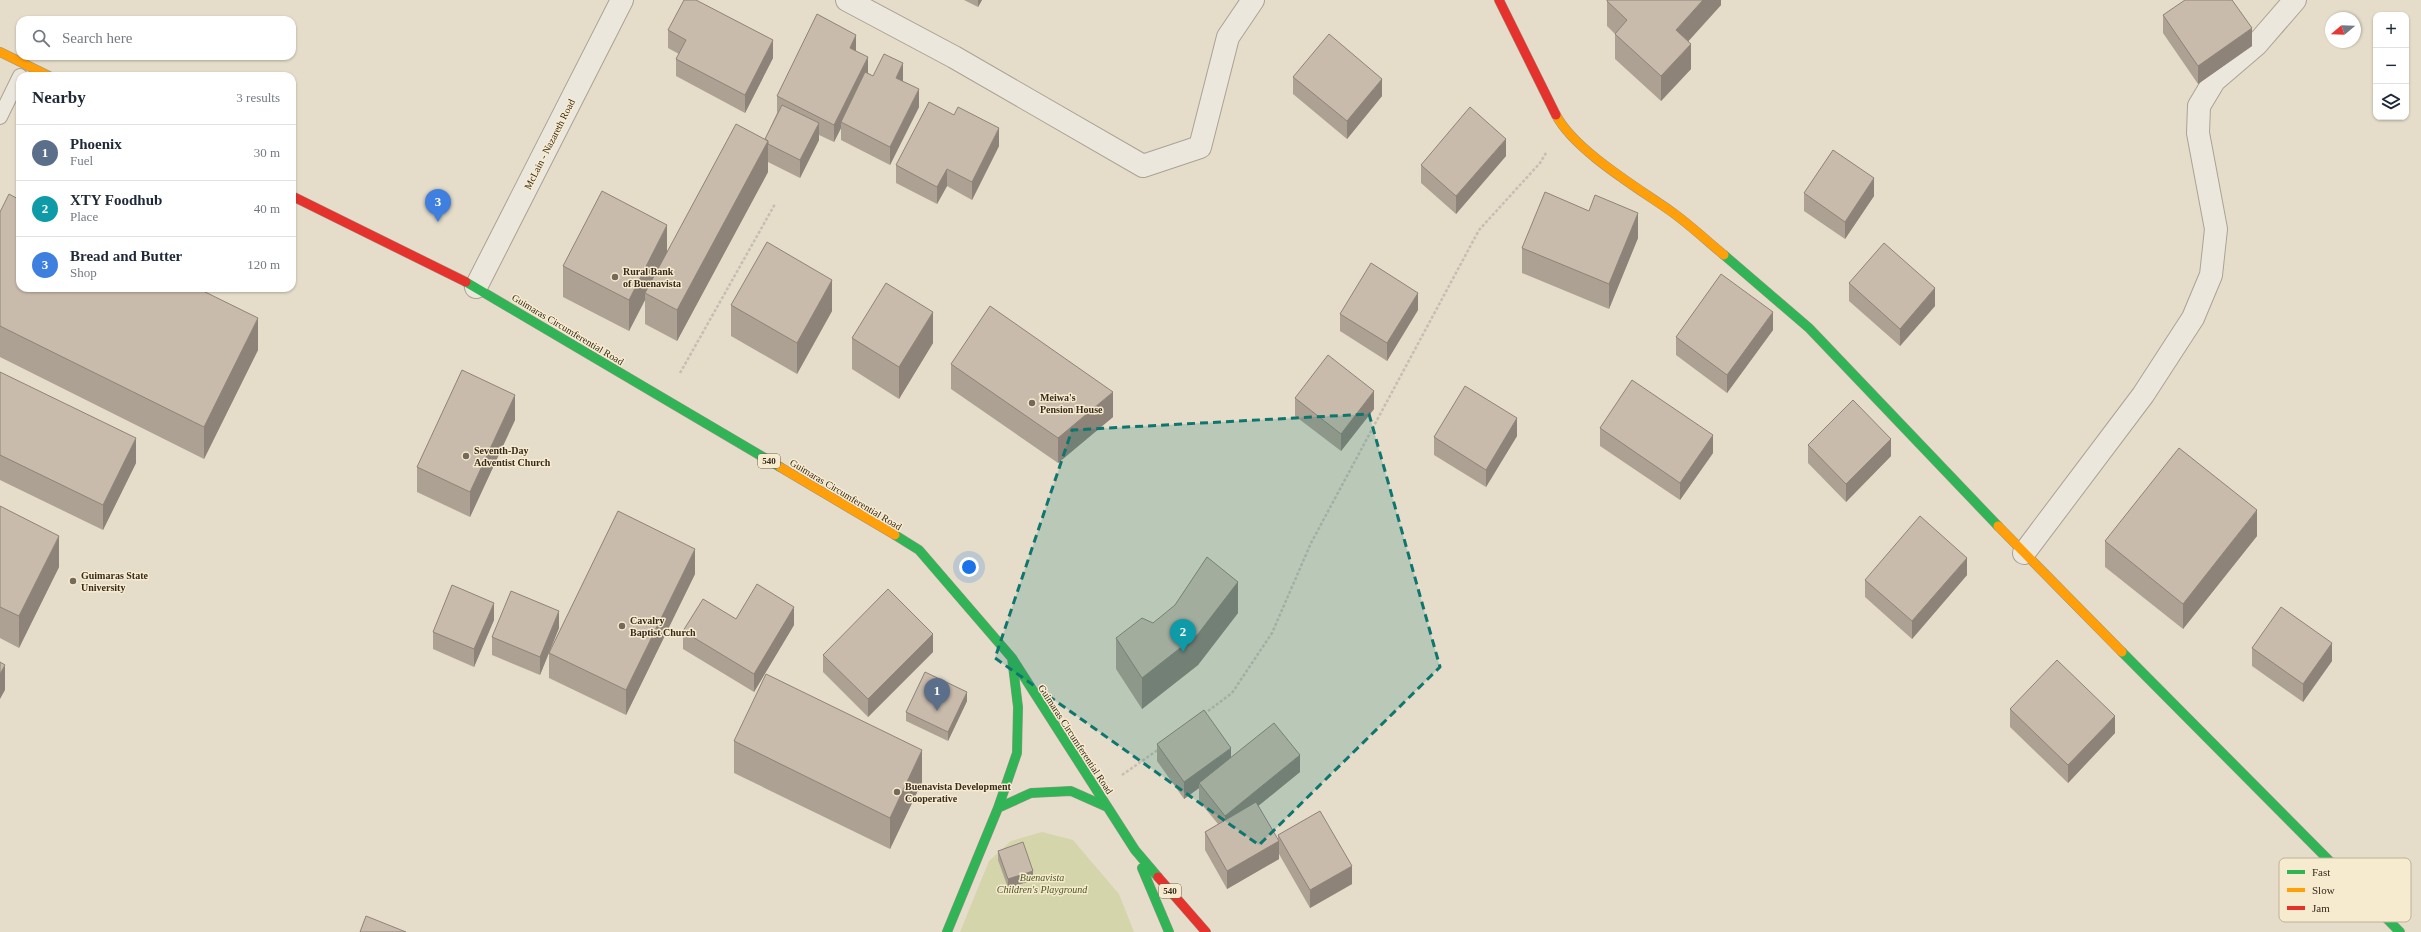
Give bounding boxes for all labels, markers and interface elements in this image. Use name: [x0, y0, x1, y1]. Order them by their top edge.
north arrow: [2325, 12, 2361, 48]
map controls: [2373, 12, 2409, 120]
button: +: [2373, 12, 2409, 48]
search box: [16, 16, 296, 60]
icon: search: [30, 27, 52, 49]
text: Search here: [62, 30, 132, 46]
button: −: [2373, 48, 2409, 84]
button: layers: [2373, 84, 2409, 120]
text: Nearby: [32, 88, 86, 107]
text: 3 results: [236, 90, 280, 105]
street label: McLain - Nazareth Road: [522, 97, 577, 191]
text: Phoenix: [70, 136, 122, 152]
text: 1: [42, 145, 48, 160]
text: 30 m: [254, 145, 280, 160]
text: Fuel: [70, 153, 93, 168]
pin: 3: [425, 189, 451, 222]
text: XTY Foodhub: [70, 192, 162, 208]
text: 2: [42, 201, 48, 216]
text: 40 m: [254, 201, 280, 216]
text: Place: [70, 209, 98, 224]
text: Bread and Butter: [70, 248, 182, 264]
text: 3: [42, 257, 48, 272]
text: 120 m: [247, 257, 280, 272]
text: Shop: [70, 265, 97, 280]
place label: Rural Bank of Buenavista: [623, 266, 681, 289]
marker: Rural Bank of Buenavista: [610, 272, 620, 282]
street label: Guimaras Circumferential Road: [510, 292, 626, 367]
place label: Meiwa's Pension House: [1040, 392, 1103, 415]
marker: Meiwa's Pension House: [1027, 398, 1037, 408]
place label: Seventh-Day Adventist Church: [474, 445, 551, 468]
marker: Seventh-Day Adventist Church: [461, 451, 471, 461]
road number: 540: [758, 454, 780, 468]
street label: Guimaras Circumferential Road: [788, 457, 904, 532]
your location: [959, 557, 979, 577]
place label: Guimaras State University: [81, 570, 149, 593]
marker: Guimaras State University: [68, 576, 78, 586]
place label: Cavalry Baptist Church: [630, 615, 696, 638]
pin: 2: [1170, 619, 1196, 652]
marker: Cavalry Baptist Church: [617, 621, 627, 631]
pin: 1: [924, 678, 950, 711]
street label: Guimaras Circumferential Road: [1036, 682, 1115, 796]
place label: Buenavista Development Cooperative: [905, 781, 1012, 804]
marker: Buenavista Development Cooperative: [892, 787, 902, 797]
legend: [2279, 858, 2411, 922]
text: Fast: [2312, 866, 2330, 878]
park label: Buenavista Children's Playground: [997, 872, 1088, 895]
road number: 540: [1159, 884, 1181, 898]
text: Slow: [2312, 884, 2335, 896]
text: Jam: [2312, 902, 2330, 914]

